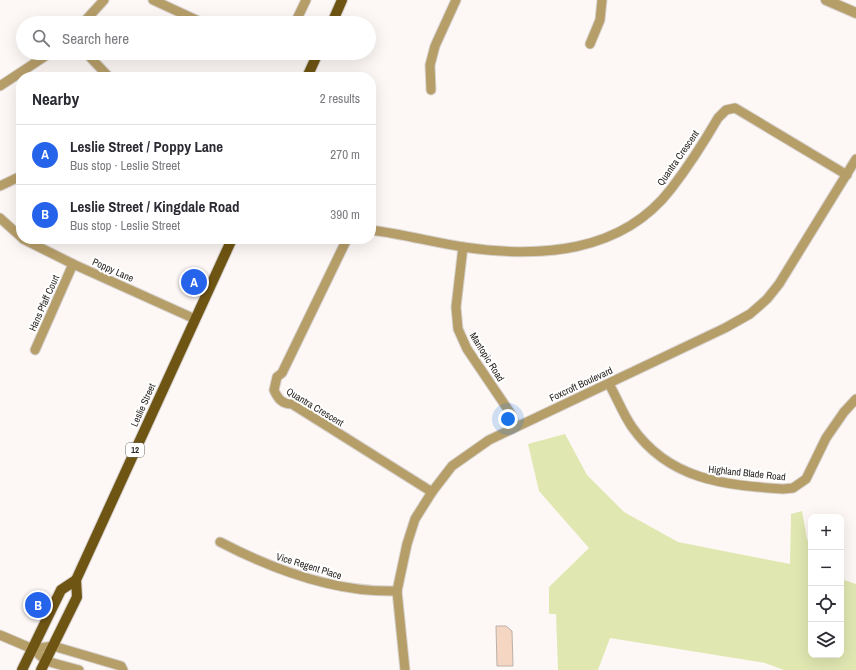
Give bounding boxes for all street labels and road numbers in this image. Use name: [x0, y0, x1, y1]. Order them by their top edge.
street label: Quantra Crescent: [654, 127, 702, 188]
street label: Poppy Lane: [90, 255, 136, 285]
street label: Hans Pfaff Court: [26, 272, 63, 333]
street label: Mantopic Road: [467, 330, 507, 384]
street label: Foxcroft Boulevard: [547, 364, 615, 404]
street label: Leslie Street: [128, 381, 159, 429]
street label: Quantra Crescent: [284, 385, 347, 430]
road number: 12: [126, 443, 144, 457]
street label: Highland Blade Road: [708, 462, 786, 484]
street label: Vice Regent Place: [275, 550, 344, 582]

